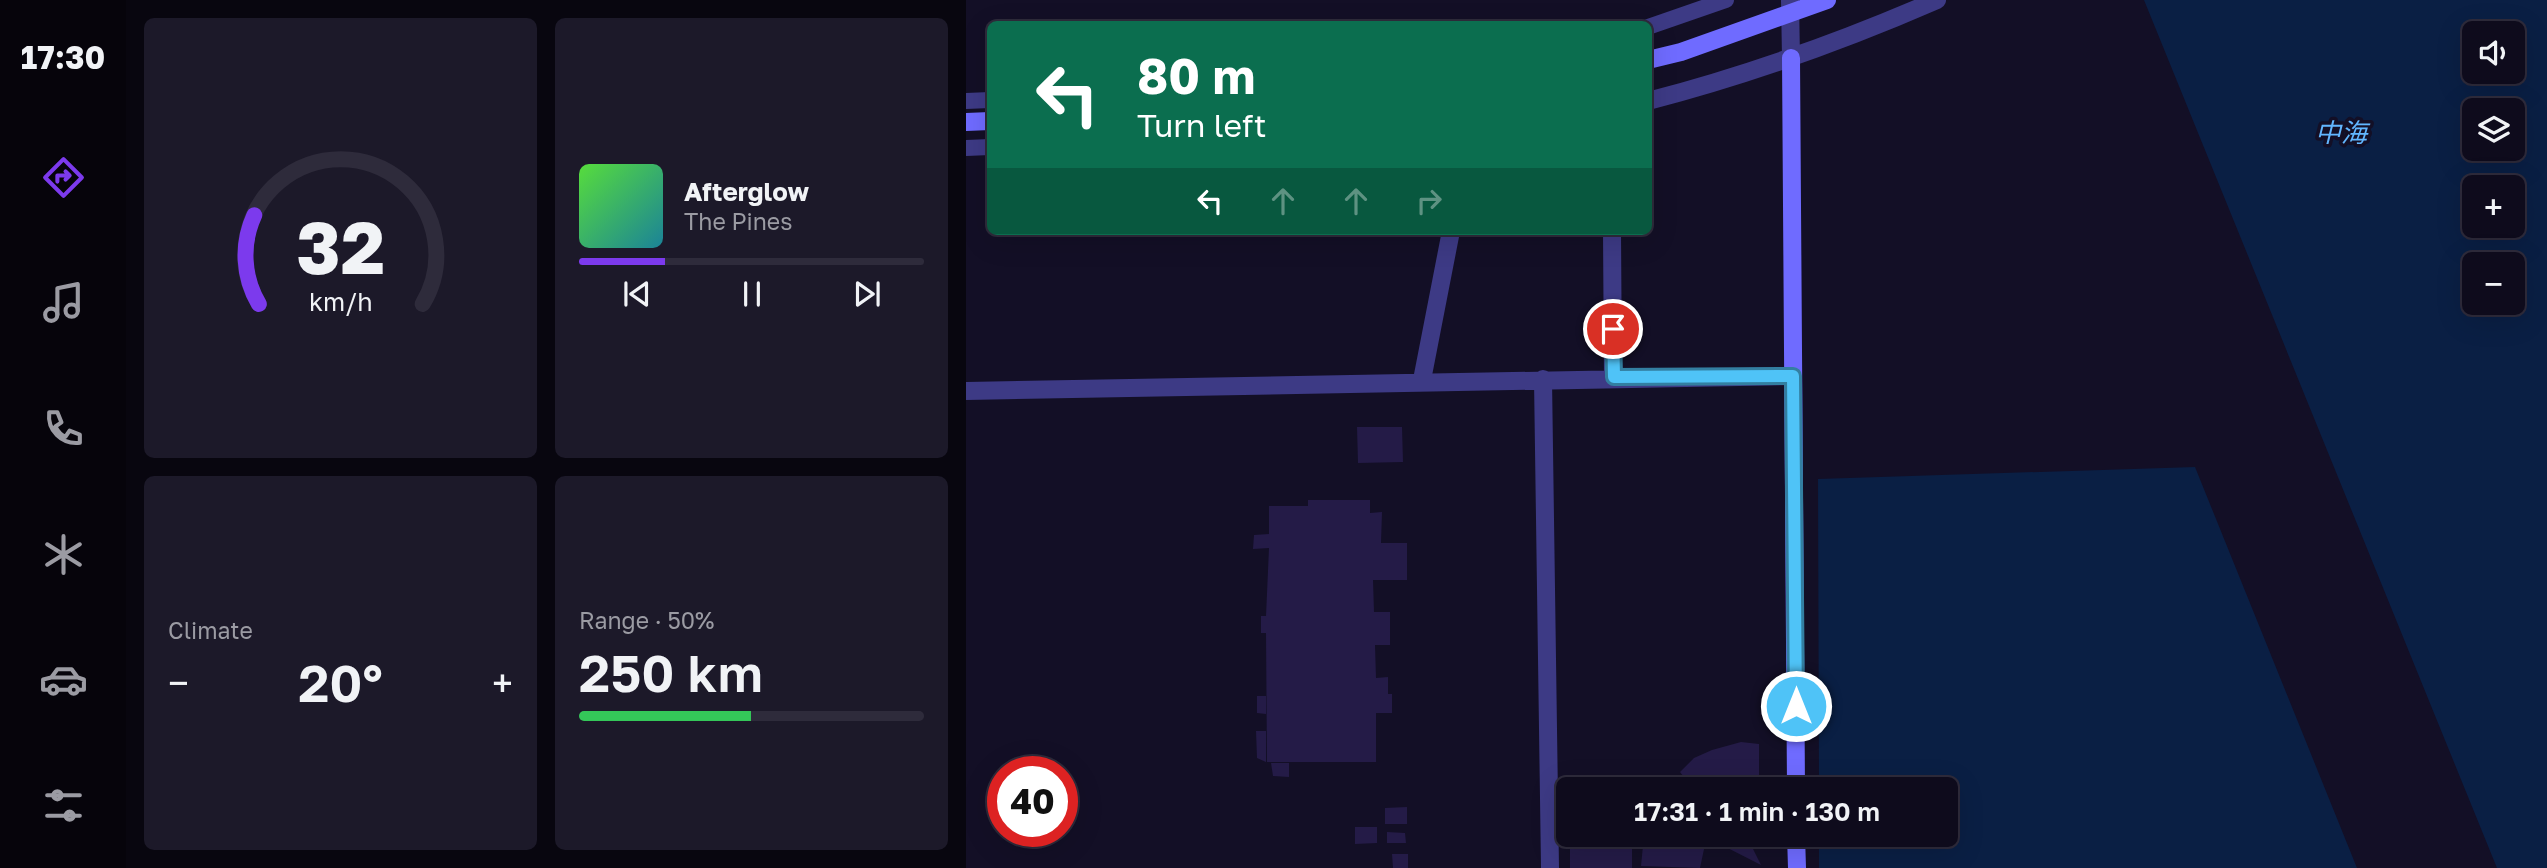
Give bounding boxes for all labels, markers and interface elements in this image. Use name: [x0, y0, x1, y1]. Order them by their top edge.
map controls: [2462, 21, 2525, 315]
button: sound: [2462, 21, 2525, 84]
text: 17:30: [21, 38, 105, 76]
text: 80 m: [1137, 46, 1255, 105]
icon: left: [1022, 49, 1113, 140]
button: layers: [2462, 98, 2525, 161]
text: Turn left: [1137, 106, 1266, 144]
water label: 中海: [2315, 117, 2371, 148]
icon: directions: [39, 153, 88, 202]
button: +: [2462, 175, 2525, 238]
text: Afterglow: [684, 176, 809, 207]
icon: left: [1191, 182, 1229, 220]
icon: ahead: [1264, 182, 1302, 220]
icon: ahead: [1337, 182, 1375, 220]
icon: right: [1410, 182, 1448, 220]
text: 32: [296, 204, 385, 291]
text: The Pines: [684, 207, 792, 235]
button: −: [2462, 252, 2525, 315]
icon: previous: [618, 275, 656, 313]
icon: pause: [733, 275, 771, 313]
icon: next: [848, 275, 886, 313]
icon: music: [39, 278, 88, 327]
text: km/h: [309, 286, 372, 317]
pin: [1583, 299, 1643, 359]
icon: arrive: [1594, 310, 1632, 348]
icon: phone: [39, 404, 88, 453]
icon: climate: [39, 530, 88, 579]
text: Range · 50%: [579, 606, 714, 634]
text: Climate: [168, 616, 253, 644]
text: 250 km: [579, 641, 763, 703]
text: 20°: [298, 651, 383, 713]
icon: car: [39, 655, 88, 704]
text: −: [168, 660, 189, 705]
text: +: [492, 660, 513, 705]
position arrow: [1759, 669, 1833, 743]
speed limit sign: 40: [987, 756, 1078, 847]
icon: filters: [39, 781, 88, 830]
text: 17:31 · 1 min · 130 m: [1634, 796, 1880, 827]

